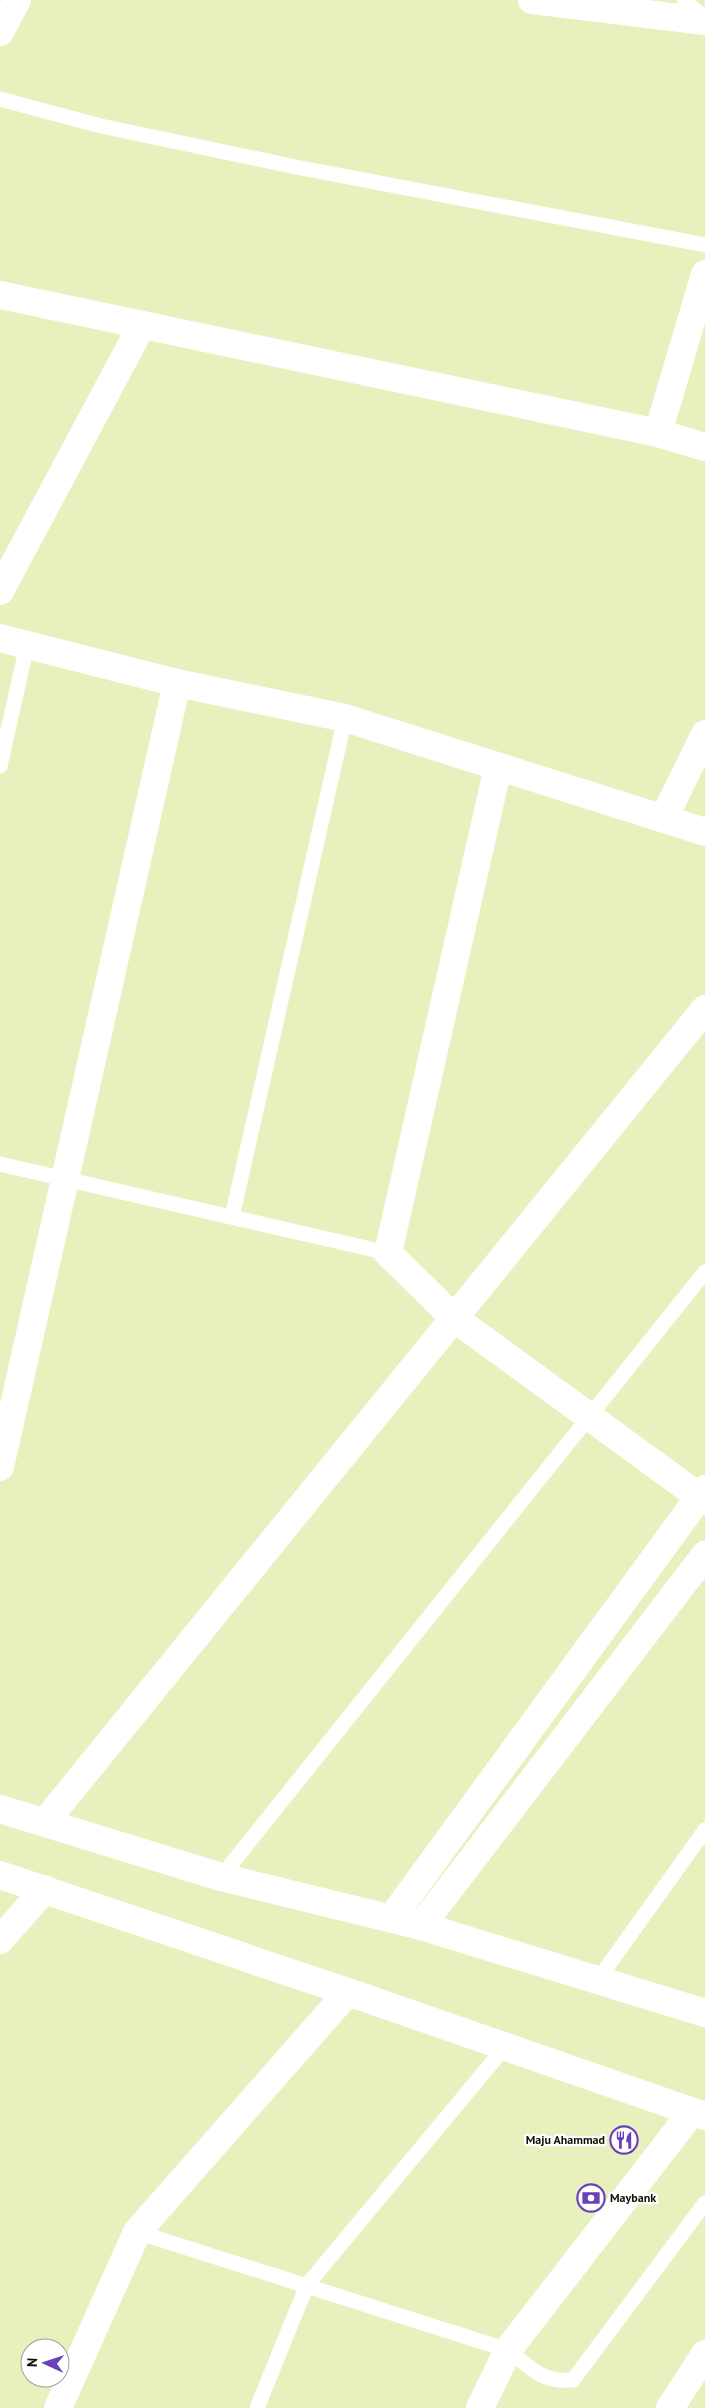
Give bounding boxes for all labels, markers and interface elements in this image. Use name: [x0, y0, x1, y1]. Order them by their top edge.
restaurant icon: Maju Ahammad: [609, 2125, 639, 2155]
place label: Maju Ahammad: [526, 2132, 605, 2147]
bank icon: Maybank: [576, 2183, 606, 2213]
place label: Maybank: [610, 2190, 656, 2205]
north arrow: [20, 2338, 70, 2388]
text: N: [23, 2357, 41, 2367]

